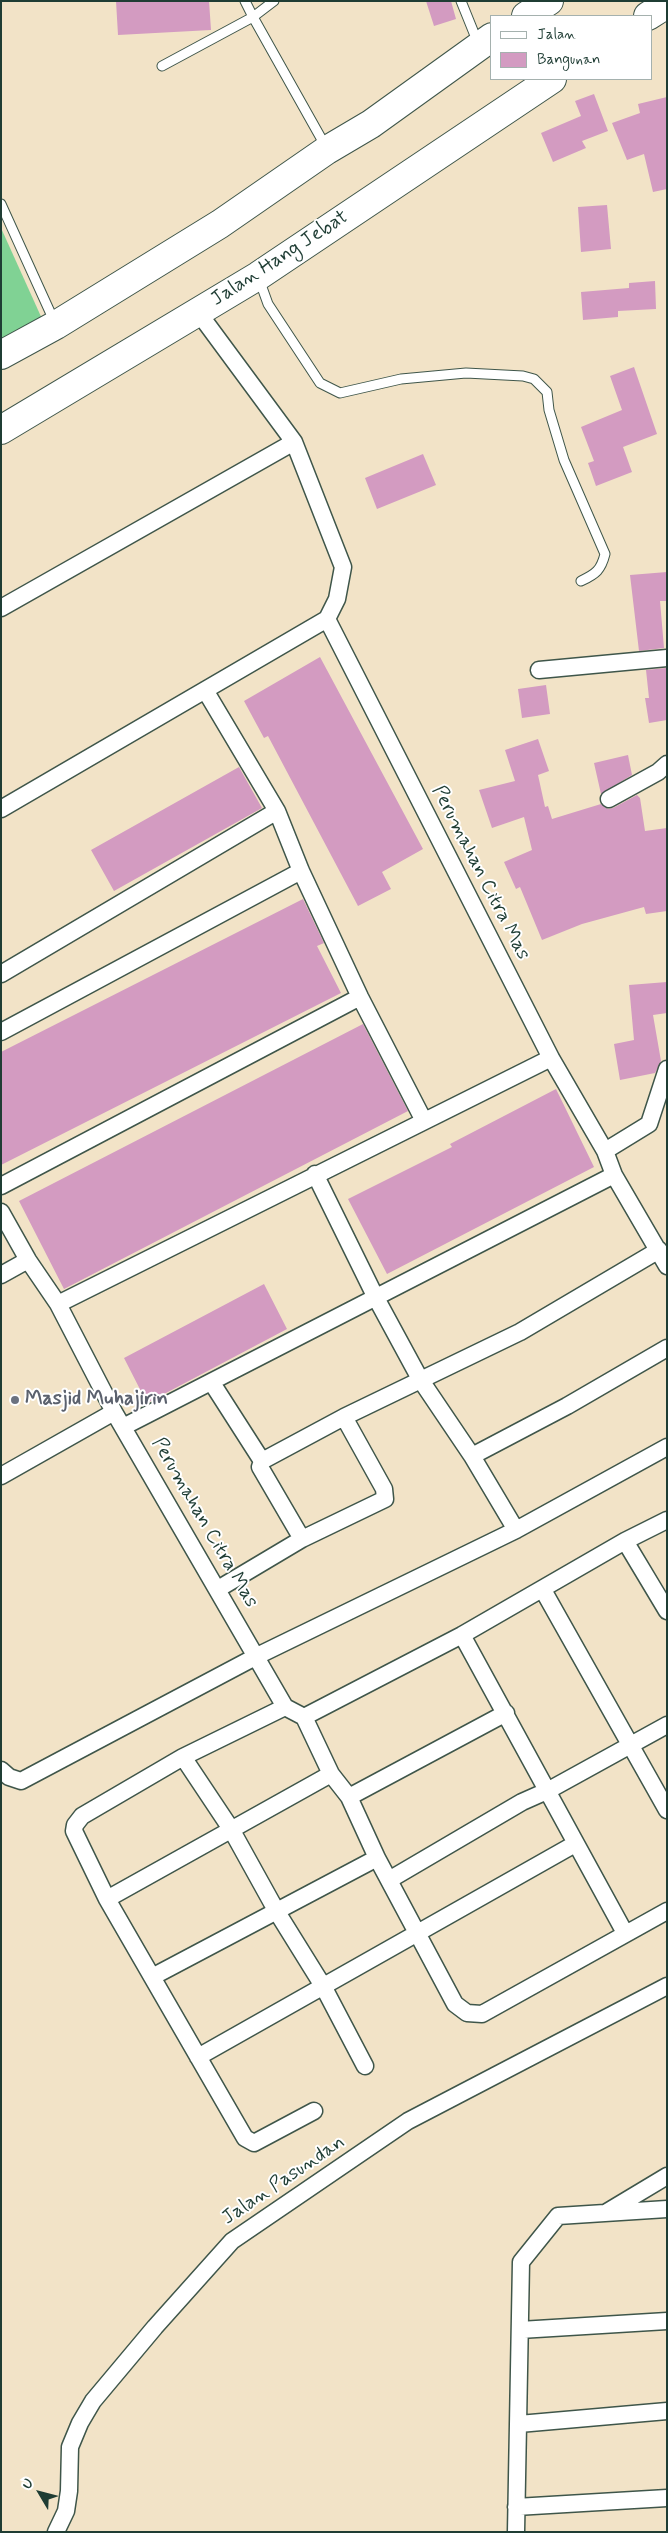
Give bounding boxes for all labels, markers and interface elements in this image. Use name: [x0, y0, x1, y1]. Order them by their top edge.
legend: [490, 15, 653, 80]
text: Jalan: [537, 25, 576, 45]
text: Bangunan: [537, 50, 600, 70]
street label: Jalan Hang Jebat: [207, 206, 353, 312]
street label: Perumahan Citra Mas: [426, 782, 534, 964]
place label: Masjid Muhajirin: [25, 1388, 168, 1412]
marker: Masjid Muhajirin: [9, 1394, 21, 1406]
street label: Perumahan Citra Mas: [145, 1434, 263, 1612]
street label: Jalan Pasundan: [218, 2131, 350, 2231]
north arrow: [15, 2468, 65, 2518]
text: U: [18, 2475, 38, 2493]

